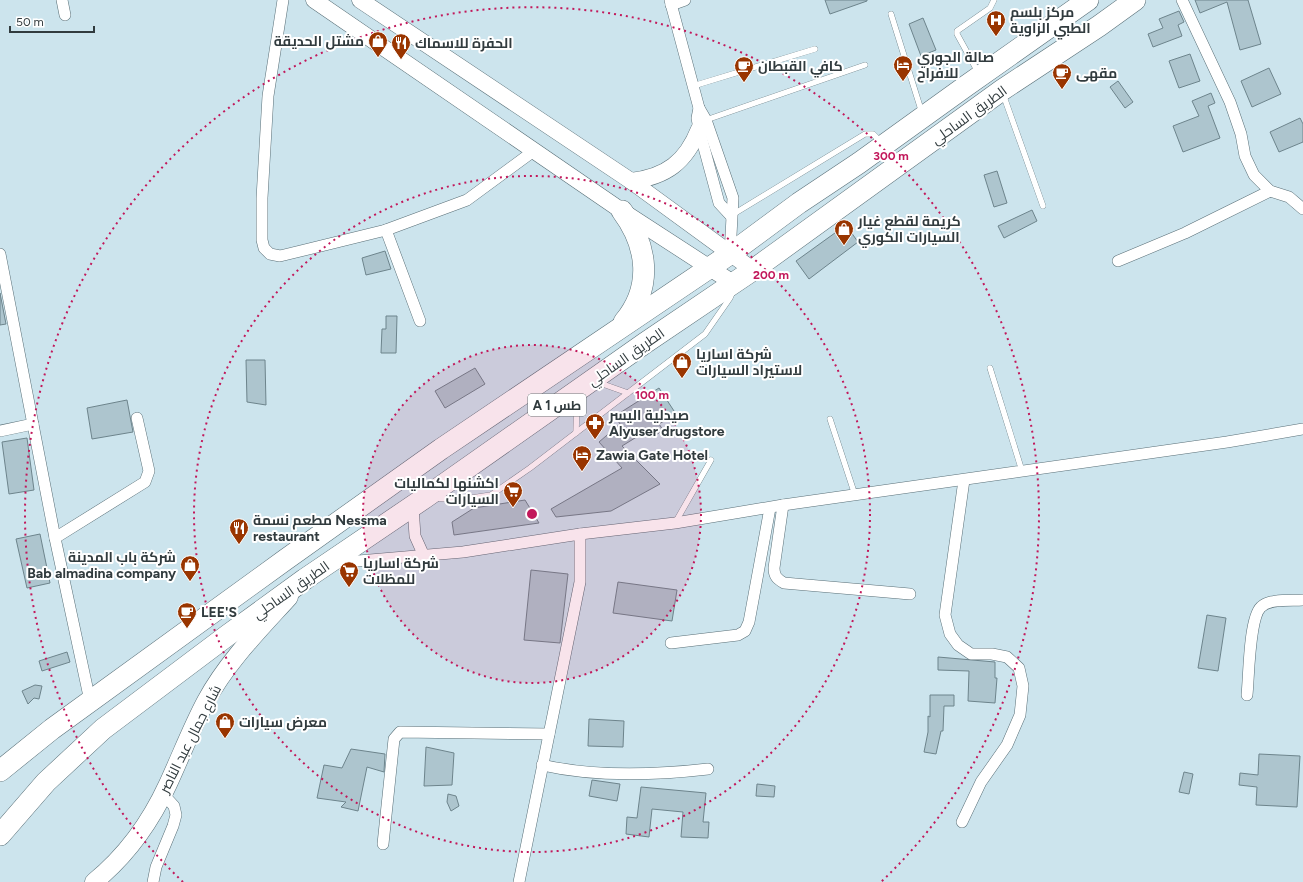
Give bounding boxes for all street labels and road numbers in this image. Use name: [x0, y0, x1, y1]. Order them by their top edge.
street label: الطريق الساحلي: [928, 82, 1012, 151]
street label: الطريق الساحلي: [585, 325, 670, 392]
road number: A 1 طس: [528, 394, 586, 416]
street label: الطريق الساحلي: [250, 558, 335, 625]
street label: شارع جمال عبد الناصر: [155, 682, 225, 797]

